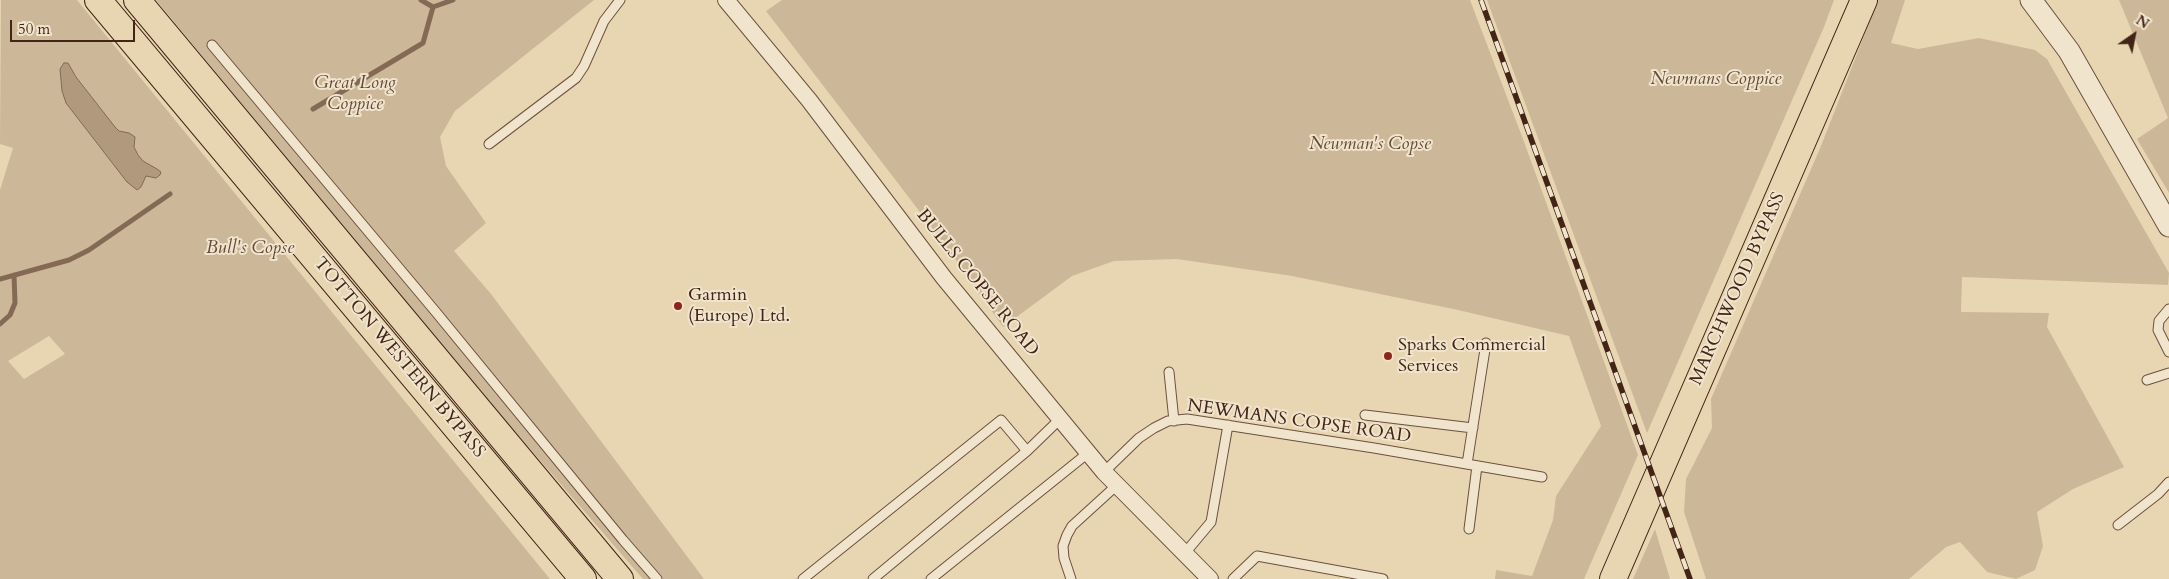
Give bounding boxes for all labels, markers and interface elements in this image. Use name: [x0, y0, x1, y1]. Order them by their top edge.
scale bar: [12, 10, 138, 42]
north arrow: [2109, 10, 2159, 60]
text: N: [2132, 11, 2153, 33]
text: 50 m: [18, 19, 50, 39]
park label: Newmans Coppice: [1651, 69, 1781, 91]
park label: Great Long Coppice: [314, 73, 396, 116]
park label: Newman's Copse: [1309, 134, 1431, 156]
street label: MARCHWOOD BYPASS: [1686, 189, 1790, 389]
street label: BULLS COPSE ROAD: [911, 205, 1043, 361]
park label: Bull's Copse: [206, 238, 294, 260]
street label: TOTTON WESTERN BYPASS: [309, 253, 489, 463]
place label: Garmin (Europe) Ltd.: [688, 285, 790, 328]
marker: Garmin (Europe) Ltd.: [672, 300, 684, 312]
place label: Sparks Commercial Services: [1398, 335, 1546, 378]
marker: Sparks Commercial Services: [1382, 350, 1394, 362]
street label: NEWMANS COPSE ROAD: [1186, 396, 1412, 448]

